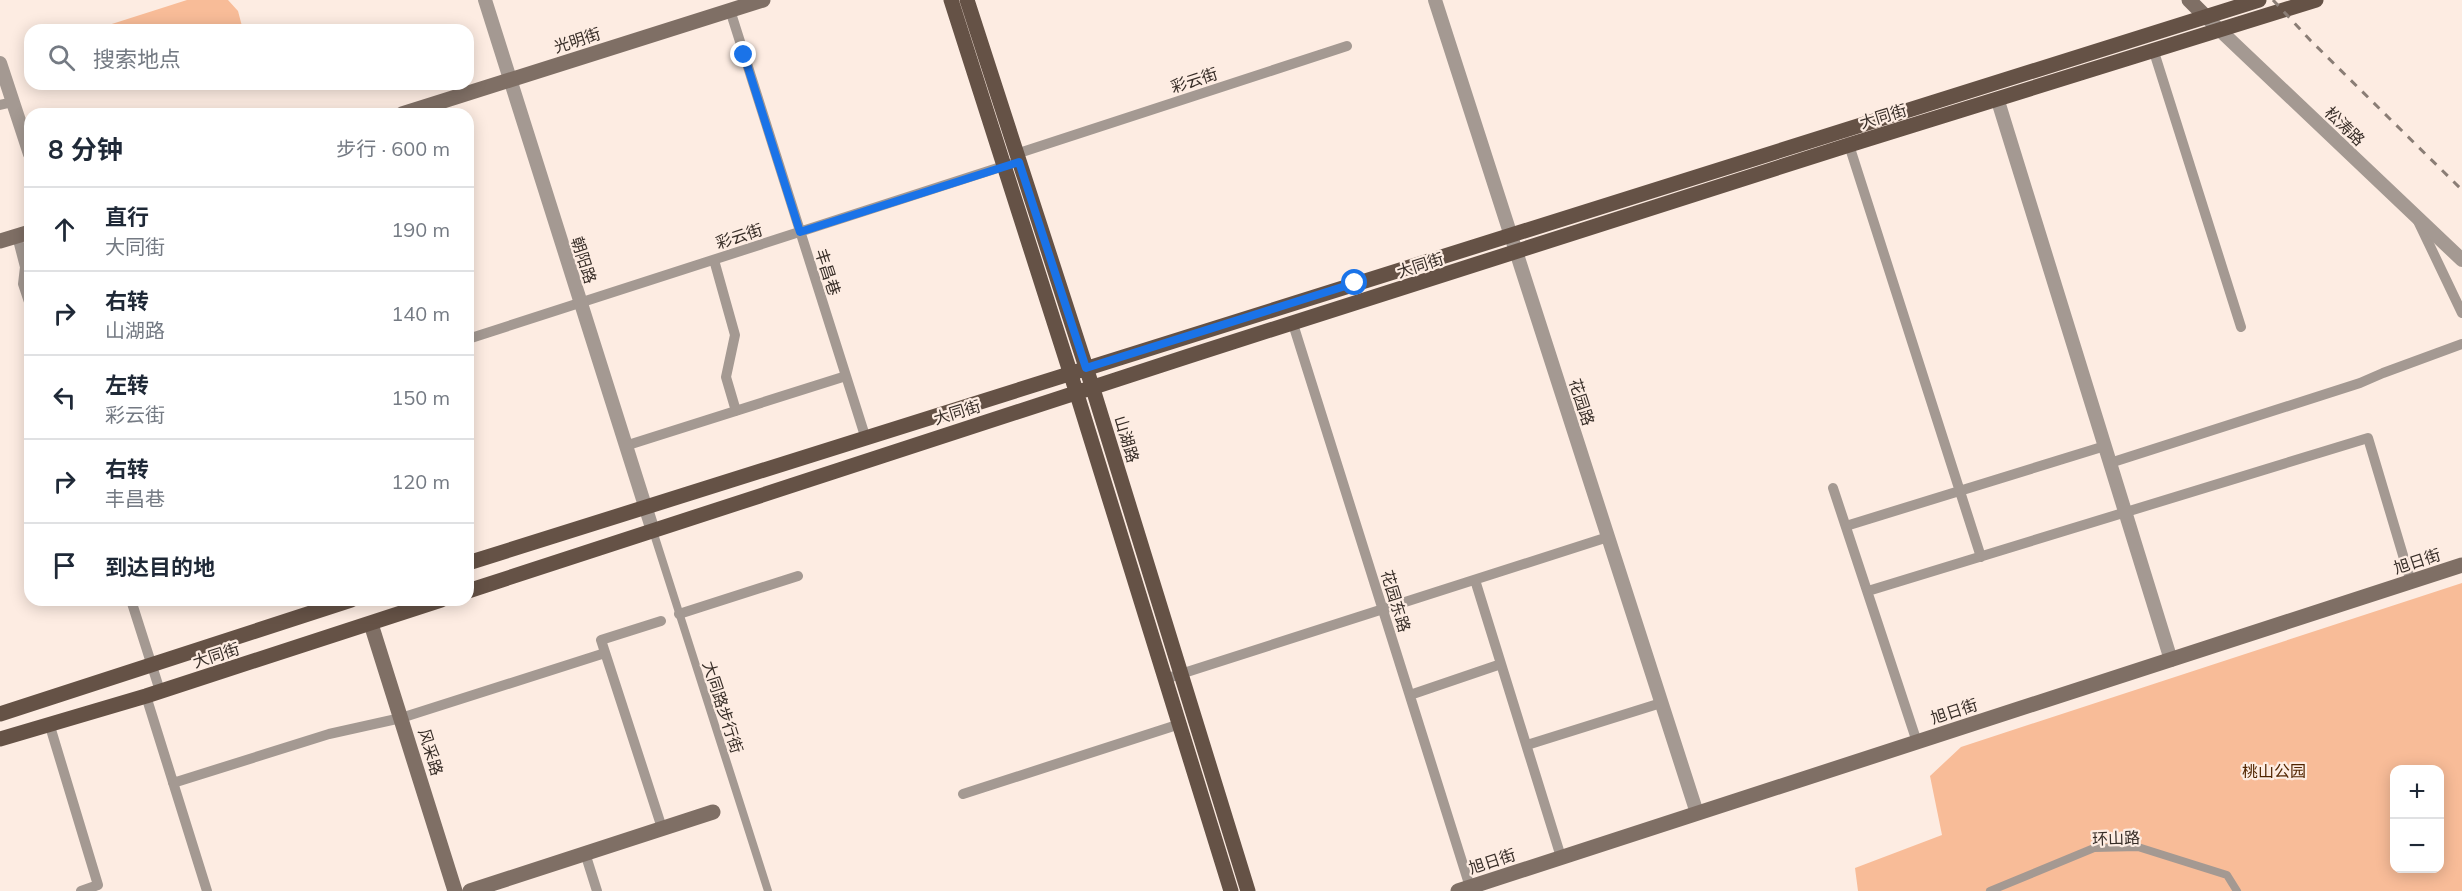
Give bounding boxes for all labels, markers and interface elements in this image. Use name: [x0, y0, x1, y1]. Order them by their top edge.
street label: 光明街: [551, 23, 603, 57]
search box: [24, 24, 474, 90]
icon: search: [45, 41, 78, 74]
route end: [730, 41, 756, 67]
text: 搜索地点: [93, 45, 181, 73]
street label: 彩云街: [1168, 63, 1220, 97]
street label: 大同街: [1857, 99, 1909, 133]
street label: 松涛路: [2321, 102, 2369, 150]
text: 8 分钟: [48, 133, 123, 166]
text: 步行 · 600 m: [336, 136, 450, 161]
text: 直行: [105, 203, 149, 231]
icon: ahead: [48, 213, 81, 246]
text: 190 m: [391, 217, 450, 242]
street label: 彩云街: [713, 219, 765, 253]
text: 大同街: [105, 234, 165, 259]
street label: 朝阳路: [567, 234, 601, 286]
street label: 丰昌巷: [811, 246, 845, 298]
street label: 大同街: [1394, 248, 1446, 282]
route start: [1341, 269, 1367, 295]
text: 右转: [105, 287, 149, 315]
icon: right: [48, 297, 81, 330]
text: 140 m: [391, 301, 450, 326]
text: 山湖路: [105, 318, 165, 343]
text: 左转: [105, 371, 149, 399]
street label: 花园路: [1565, 376, 1599, 428]
icon: left: [48, 381, 81, 414]
text: 150 m: [391, 385, 450, 410]
street label: 大同街: [931, 395, 983, 429]
text: 彩云街: [105, 402, 165, 427]
street label: 山湖路: [1110, 413, 1144, 465]
text: 右转: [105, 455, 149, 483]
icon: right: [48, 465, 81, 498]
text: 120 m: [391, 469, 450, 494]
text: 丰昌巷: [105, 486, 165, 511]
street label: 旭日街: [2391, 544, 2443, 578]
icon: arrive: [48, 549, 81, 582]
text: 到达目的地: [105, 553, 215, 581]
street label: 花园东路: [1377, 567, 1415, 635]
street label: 大同街: [190, 638, 242, 672]
street label: 大同路步行街: [699, 658, 747, 756]
street label: 旭日街: [1928, 694, 1980, 728]
street label: 风采路: [414, 726, 448, 778]
park label: 桃山公园: [2242, 761, 2306, 781]
map controls: [2390, 765, 2444, 873]
button: +: [2390, 765, 2444, 819]
button: −: [2390, 819, 2444, 873]
street label: 环山路: [2092, 827, 2140, 849]
street label: 旭日街: [1466, 844, 1518, 878]

